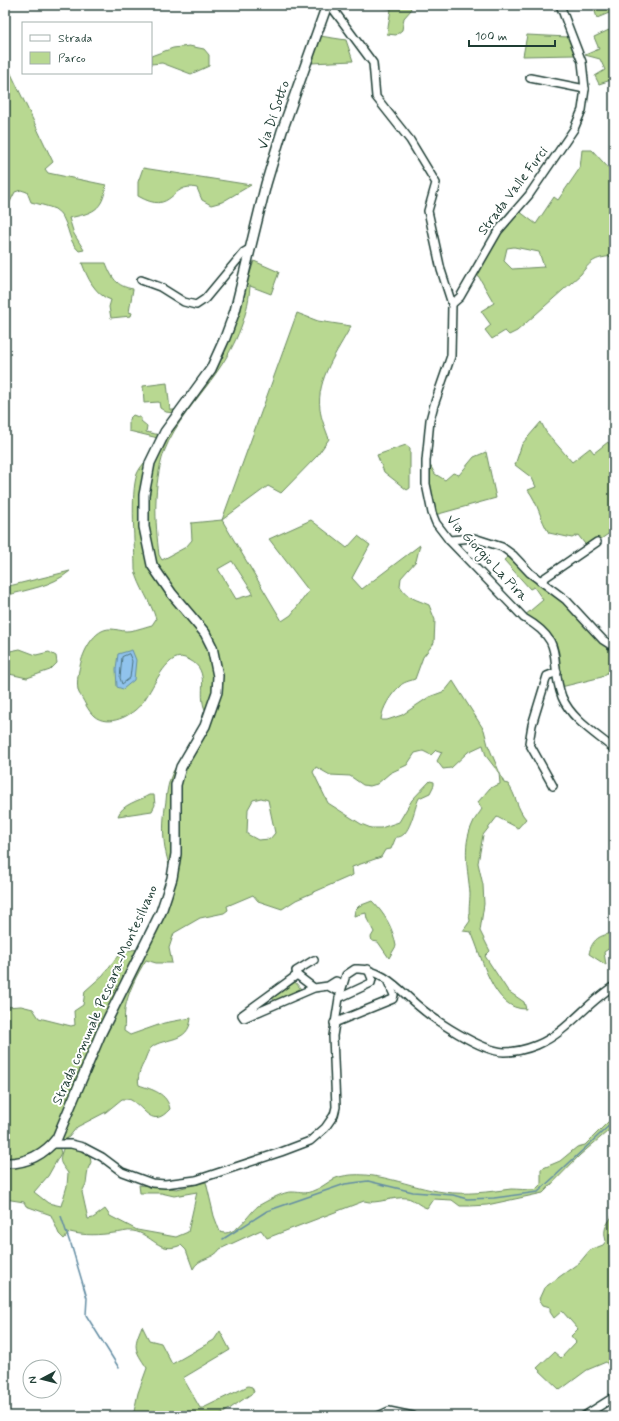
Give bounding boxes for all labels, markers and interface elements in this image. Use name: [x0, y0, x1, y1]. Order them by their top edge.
legend: [22, 22, 152, 74]
scale bar: [469, 22, 555, 48]
text: 100 m: [475, 29, 507, 45]
text: Strada: [58, 31, 92, 47]
text: Parco: [58, 51, 86, 67]
street label: Via Di Sotto: [254, 78, 294, 152]
street label: Strada Valle Furci: [474, 143, 552, 239]
street label: Via Giorgio La Pira: [441, 511, 532, 606]
street label: Strada comunale Pescara-Montesilvano: [48, 882, 162, 1108]
north arrow: [22, 1359, 62, 1399]
text: N: [26, 1376, 40, 1385]

